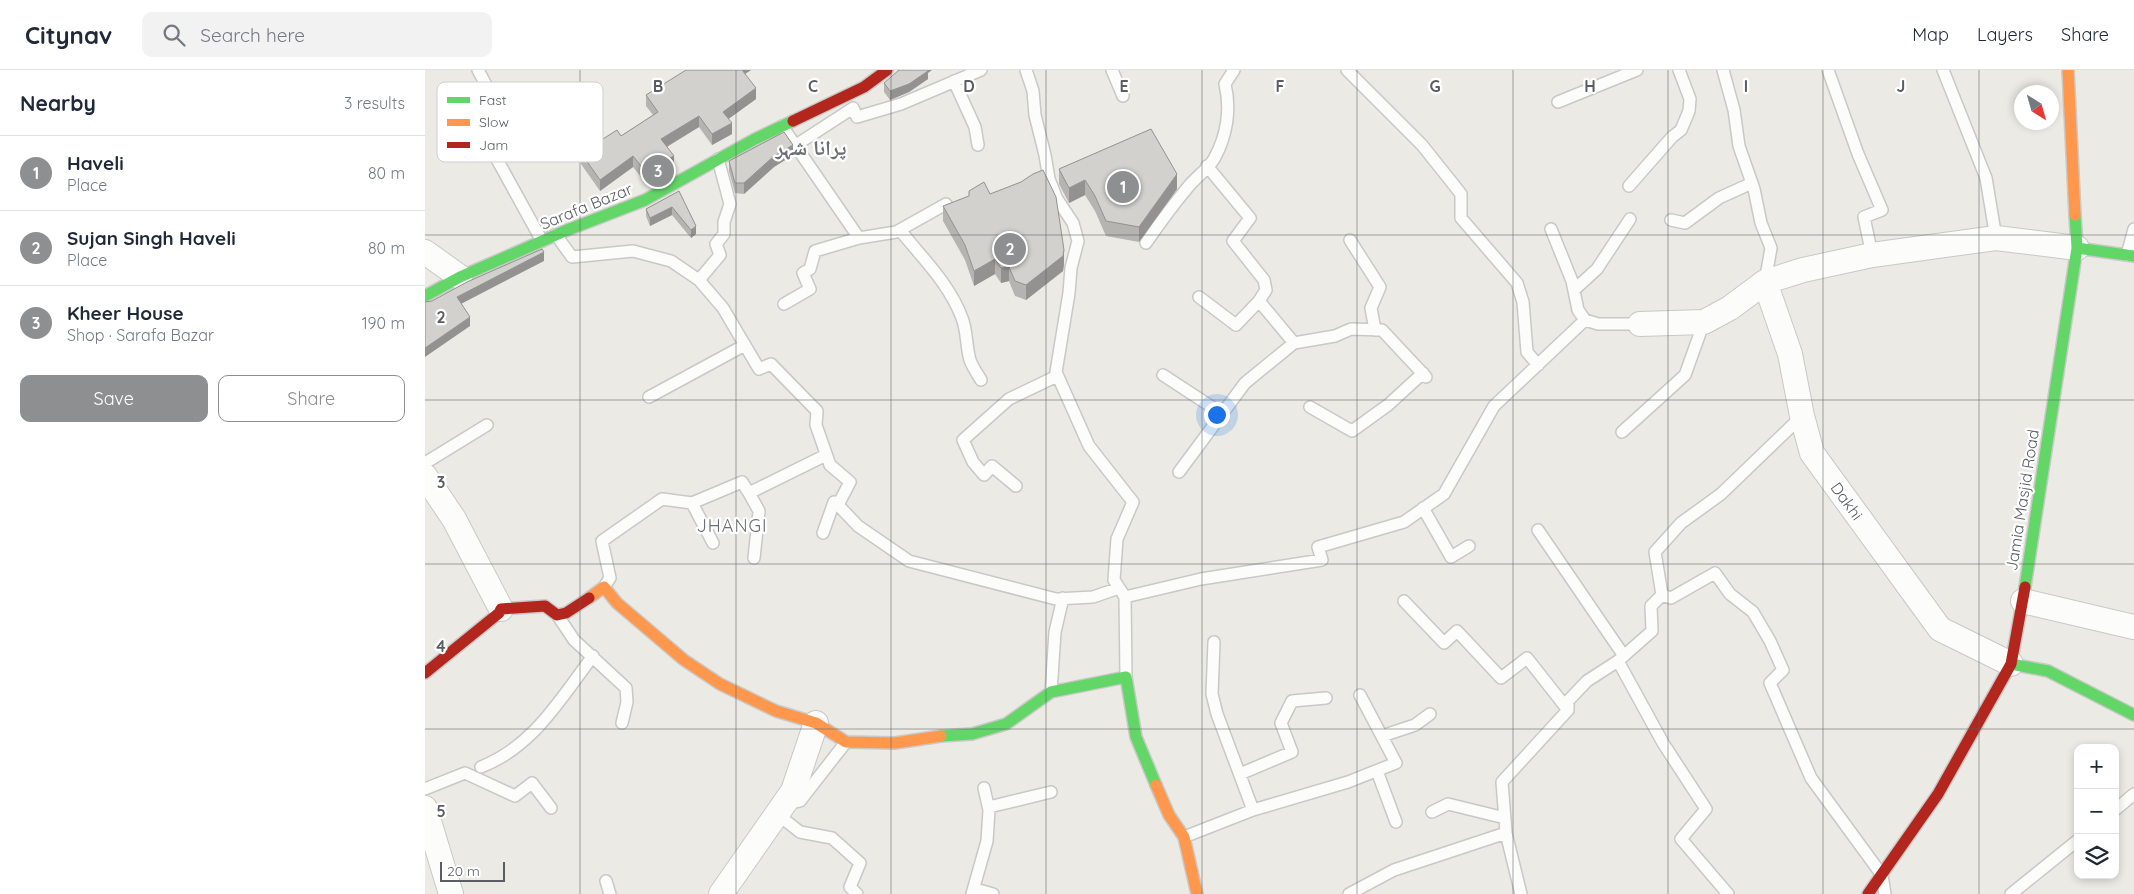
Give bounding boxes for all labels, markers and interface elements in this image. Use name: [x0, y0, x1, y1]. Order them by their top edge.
search box: [142, 12, 492, 57]
text: Citynav: [25, 20, 112, 50]
icon: search: [160, 21, 188, 49]
text: Search here: [200, 23, 305, 47]
text: Map: [1912, 23, 1949, 46]
text: Layers: [1977, 23, 2033, 46]
text: Share: [2061, 23, 2109, 46]
text: B: [653, 76, 663, 96]
text: C: [808, 76, 818, 96]
text: D: [963, 76, 975, 96]
text: E: [1119, 76, 1129, 96]
text: F: [1276, 76, 1285, 96]
text: G: [1429, 76, 1441, 96]
text: H: [1584, 76, 1596, 96]
text: I: [1744, 76, 1748, 96]
text: J: [1897, 76, 1905, 96]
legend: [437, 82, 603, 162]
north arrow: [2014, 85, 2059, 130]
text: Nearby: [20, 90, 96, 116]
text: Fast: [479, 91, 507, 109]
text: 3 results: [344, 93, 405, 113]
text: Slow: [479, 113, 509, 131]
district label: پرانا شہر: [775, 134, 846, 160]
text: Jam: [479, 136, 508, 154]
text: Haveli: [67, 151, 124, 175]
pin: 3: [642, 152, 674, 190]
text: 1: [33, 163, 39, 183]
text: 80 m: [368, 163, 405, 183]
pin: 1: [1107, 168, 1139, 206]
text: Place: [67, 175, 107, 195]
street label: Sarafa Bazar: [537, 178, 635, 234]
text: Sujan Singh Haveli: [67, 226, 236, 250]
pin: 2: [994, 230, 1026, 268]
text: 2: [31, 238, 41, 258]
text: 80 m: [368, 238, 405, 258]
text: Place: [67, 250, 107, 270]
text: Kheer House: [67, 301, 184, 325]
text: 2: [436, 307, 446, 327]
text: 3: [32, 313, 40, 333]
text: 190 m: [362, 313, 405, 333]
text: Shop · Sarafa Bazar: [67, 325, 214, 345]
button: Save: [20, 375, 208, 422]
button: Share: [218, 375, 405, 422]
your location: [1204, 402, 1230, 428]
street label: Jamia Masjid Road: [2001, 428, 2043, 572]
text: 3: [437, 472, 445, 492]
street label: Dakhi: [1827, 478, 1867, 524]
district label: JHANGI: [696, 514, 768, 537]
text: 4: [436, 636, 446, 656]
map controls: [2074, 744, 2119, 879]
button: +: [2074, 744, 2119, 789]
button: −: [2074, 789, 2119, 834]
text: 5: [436, 801, 446, 821]
button: layers: [2074, 834, 2119, 879]
scale bar: [440, 859, 505, 882]
text: 20 m: [447, 862, 480, 880]

